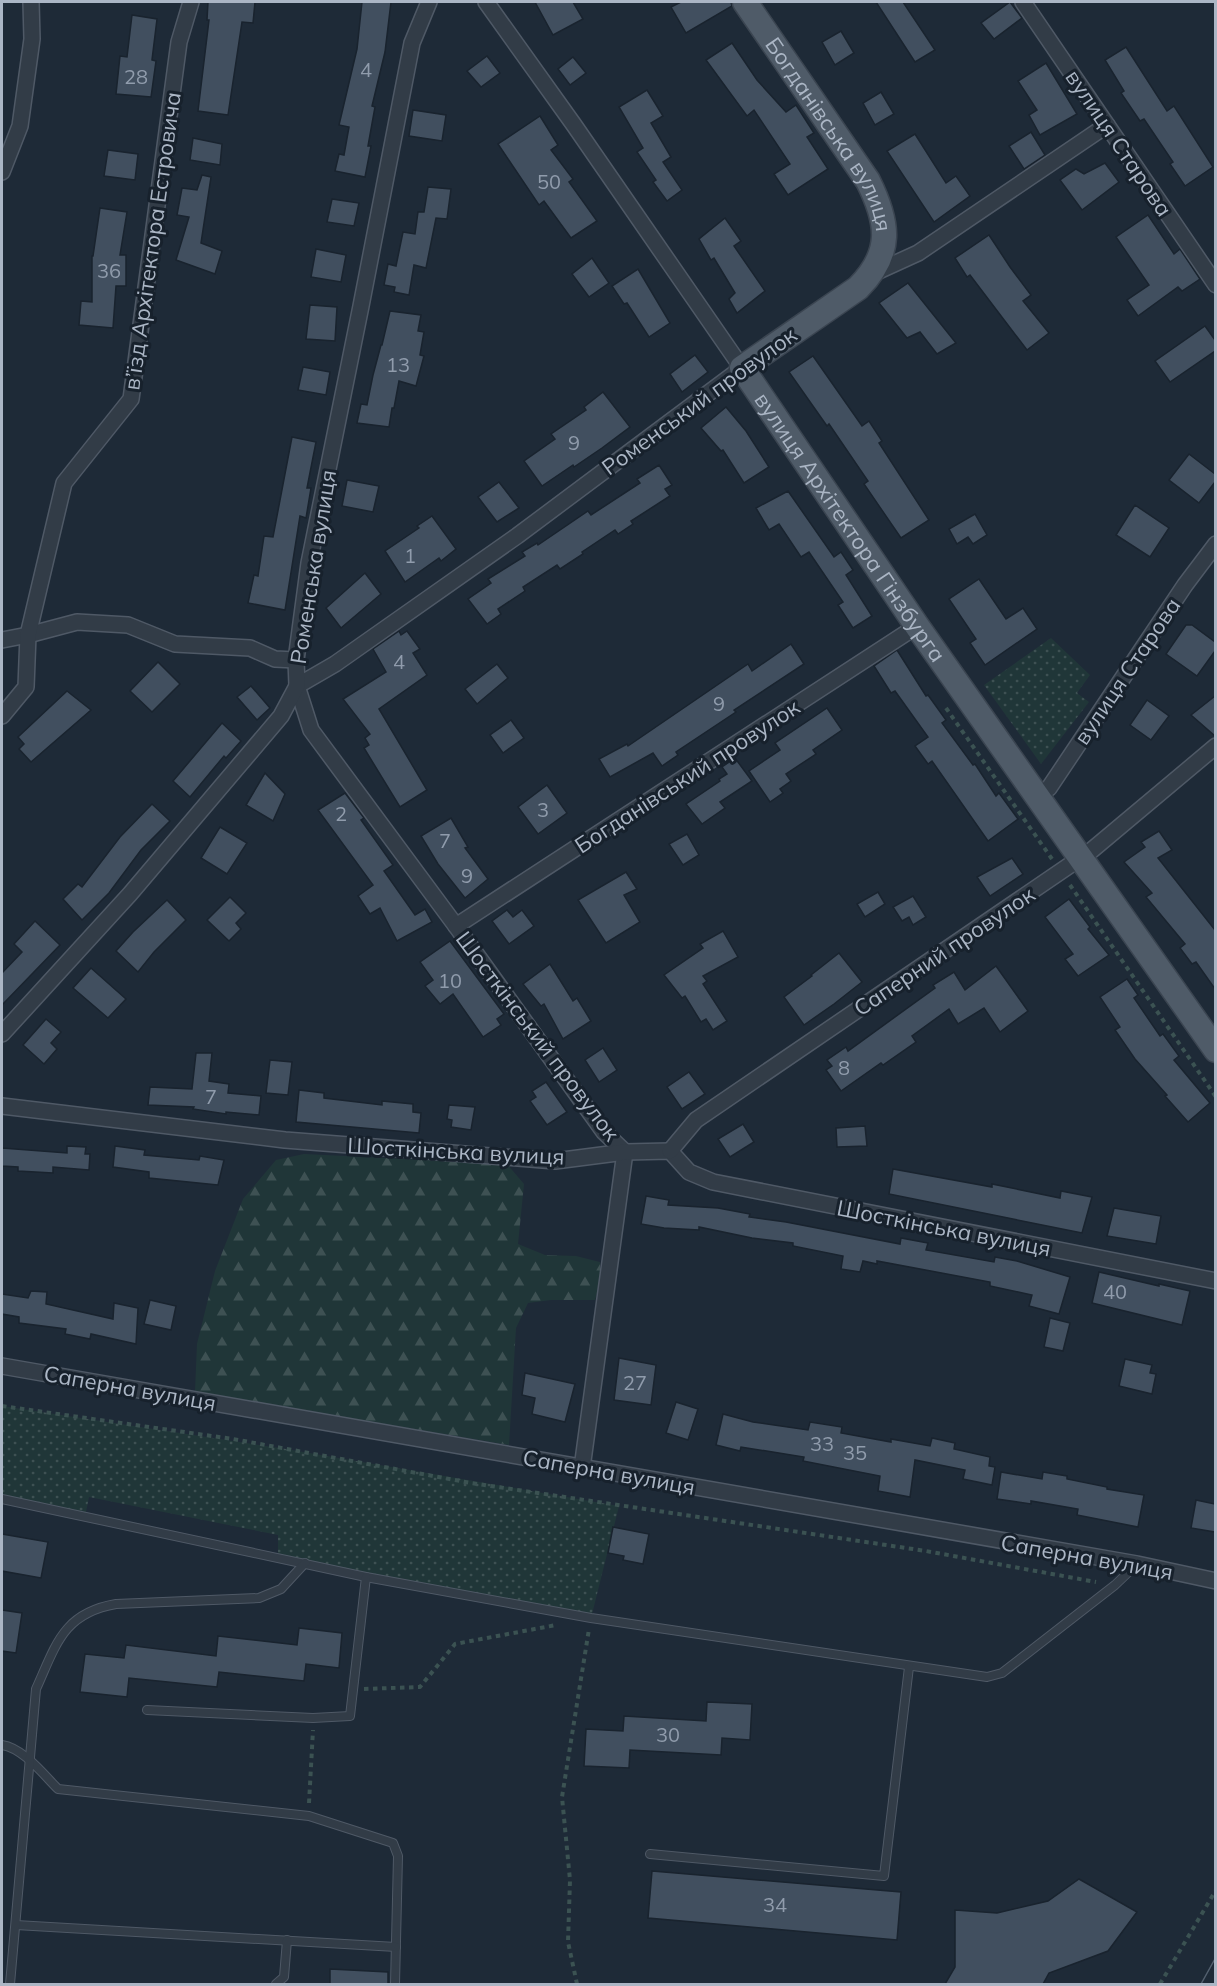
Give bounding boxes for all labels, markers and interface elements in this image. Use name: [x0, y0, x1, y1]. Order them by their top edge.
street label: Богданівська вулиця: [759, 32, 898, 233]
house number: 4: [360, 57, 372, 82]
house number: 28: [124, 64, 148, 89]
street label: вулиця Старова: [1060, 64, 1178, 222]
street label: в’їзд Архітектора Естровича: [117, 90, 187, 392]
house number: 50: [537, 169, 561, 194]
house number: 36: [97, 258, 121, 283]
street label: Роменський провулок: [596, 321, 802, 481]
house number: 13: [386, 352, 410, 377]
street label: вулиця Архітектора Гінзбурга: [749, 387, 952, 667]
house number: 9: [568, 430, 580, 455]
street label: Роменська вулиця: [284, 468, 342, 666]
house number: 1: [404, 543, 416, 568]
street label: вулиця Старова: [1068, 592, 1186, 750]
house number: 4: [393, 649, 405, 674]
house number: 9: [713, 691, 725, 716]
street label: Богданівський провулок: [569, 693, 805, 859]
house number: 3: [537, 797, 549, 822]
house number: 2: [335, 801, 347, 826]
house number: 7: [439, 828, 451, 853]
house number: 9: [461, 863, 473, 888]
street label: Саперний провулок: [848, 880, 1040, 1022]
street label: Шосткінський провулок: [450, 926, 626, 1147]
house number: 10: [438, 968, 462, 993]
house number: 8: [838, 1055, 850, 1080]
house number: 7: [205, 1084, 217, 1109]
street label: Шосткінська вулиця: [347, 1131, 565, 1171]
street label: Шосткінська вулиця: [835, 1194, 1053, 1262]
house number: 40: [1103, 1279, 1127, 1304]
street label: Саперна вулиця: [42, 1359, 218, 1417]
house number: 27: [623, 1370, 647, 1395]
house number: 33: [810, 1431, 834, 1456]
house number: 35: [843, 1440, 867, 1465]
street label: Саперна вулиця: [521, 1443, 697, 1501]
street label: Саперна вулиця: [999, 1528, 1175, 1586]
house number: 30: [656, 1722, 680, 1747]
house number: 34: [763, 1892, 787, 1917]

